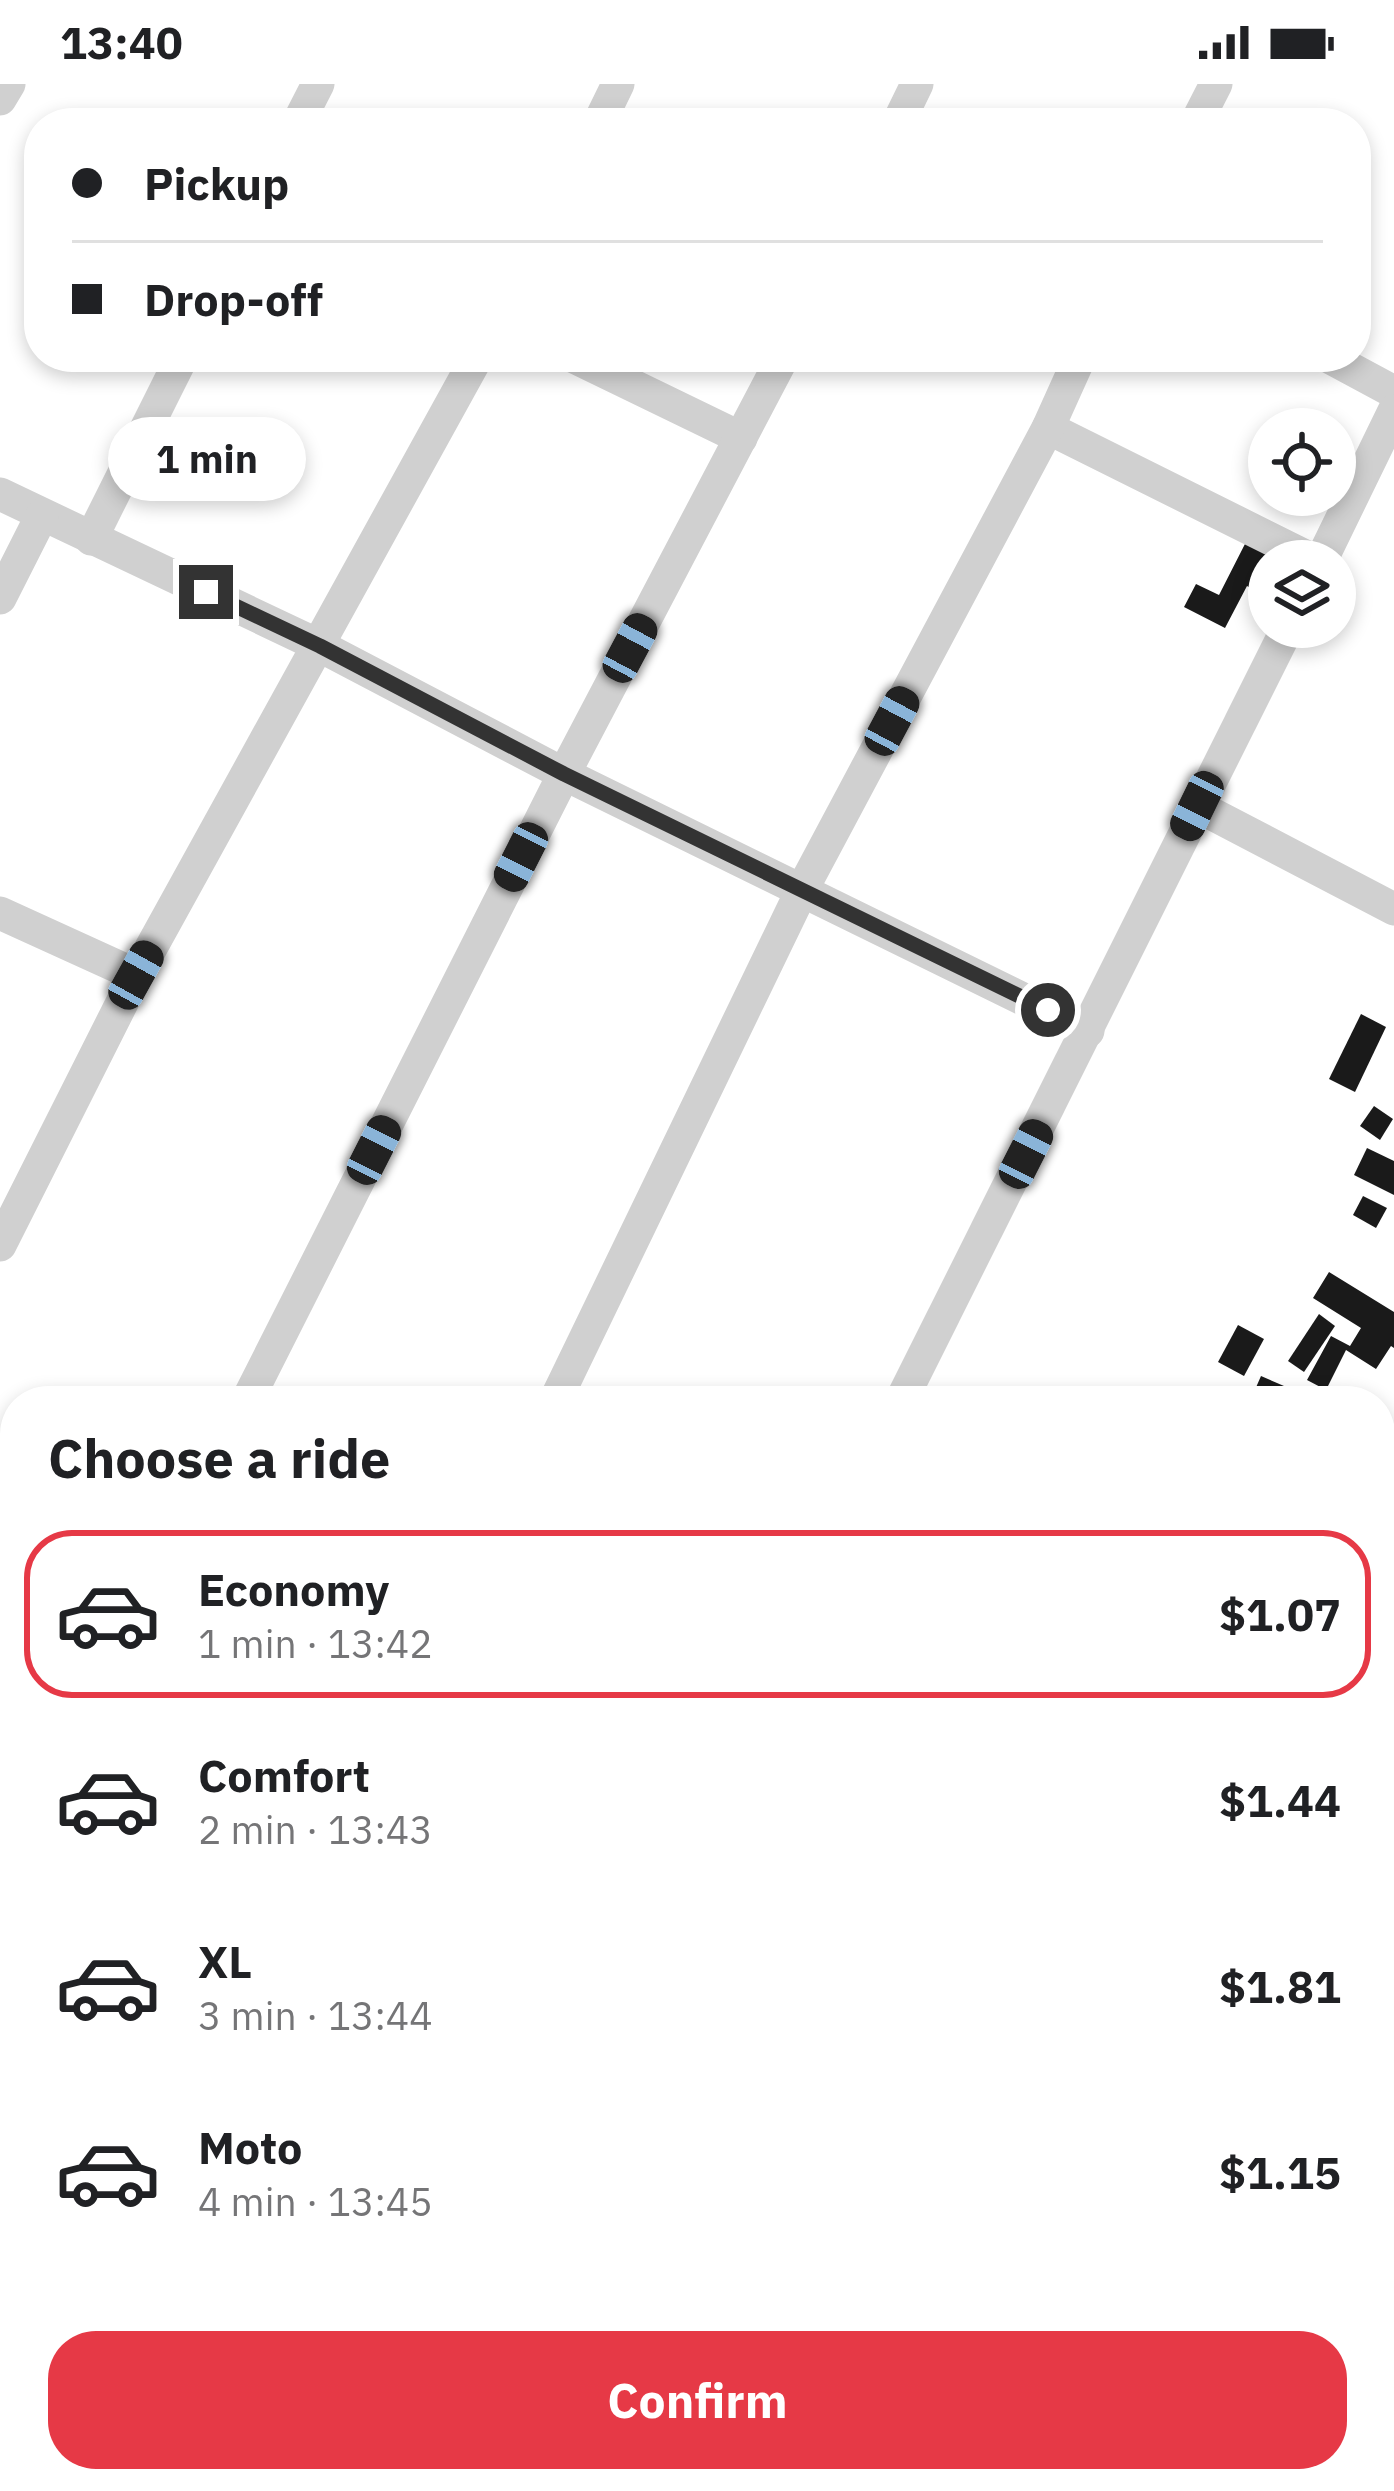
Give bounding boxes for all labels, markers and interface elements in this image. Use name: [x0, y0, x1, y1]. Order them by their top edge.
text: 13:40: [60, 13, 183, 71]
text: Pickup: [144, 154, 289, 212]
text: Drop-off: [144, 270, 323, 328]
map controls: [1248, 408, 1356, 648]
button: locate: [1248, 408, 1356, 516]
callout: 1 min: [107, 418, 305, 502]
text: 1 min: [156, 433, 258, 484]
button: layers: [1248, 540, 1356, 648]
route end: [179, 565, 233, 619]
car: [597, 608, 663, 688]
car: [859, 681, 925, 761]
car: [1165, 766, 1229, 846]
car: [489, 817, 553, 897]
car: [103, 935, 169, 1015]
route start: [1021, 983, 1075, 1037]
car: [342, 1110, 406, 1190]
car: [994, 1114, 1058, 1194]
text: Choose a ride: [48, 1423, 390, 1493]
icon: car: [54, 1560, 162, 1668]
text: Economy: [198, 1560, 389, 1618]
text: $1.07: [1219, 1585, 1341, 1643]
text: 1 min · 13:42: [198, 1618, 433, 1669]
icon: car: [54, 1746, 162, 1854]
text: Comfort: [198, 1746, 370, 1804]
text: $1.44: [1219, 1771, 1341, 1829]
text: 2 min · 13:43: [198, 1804, 433, 1855]
icon: car: [54, 1932, 162, 2040]
text: XL: [198, 1932, 252, 1990]
text: $1.81: [1219, 1957, 1341, 2015]
text: 3 min · 13:44: [198, 1990, 433, 2041]
icon: car: [54, 2118, 162, 2226]
text: Moto: [198, 2118, 302, 2176]
text: $1.15: [1219, 2143, 1341, 2201]
text: 4 min · 13:45: [198, 2176, 433, 2227]
button: Confirm: [48, 2331, 1347, 2469]

